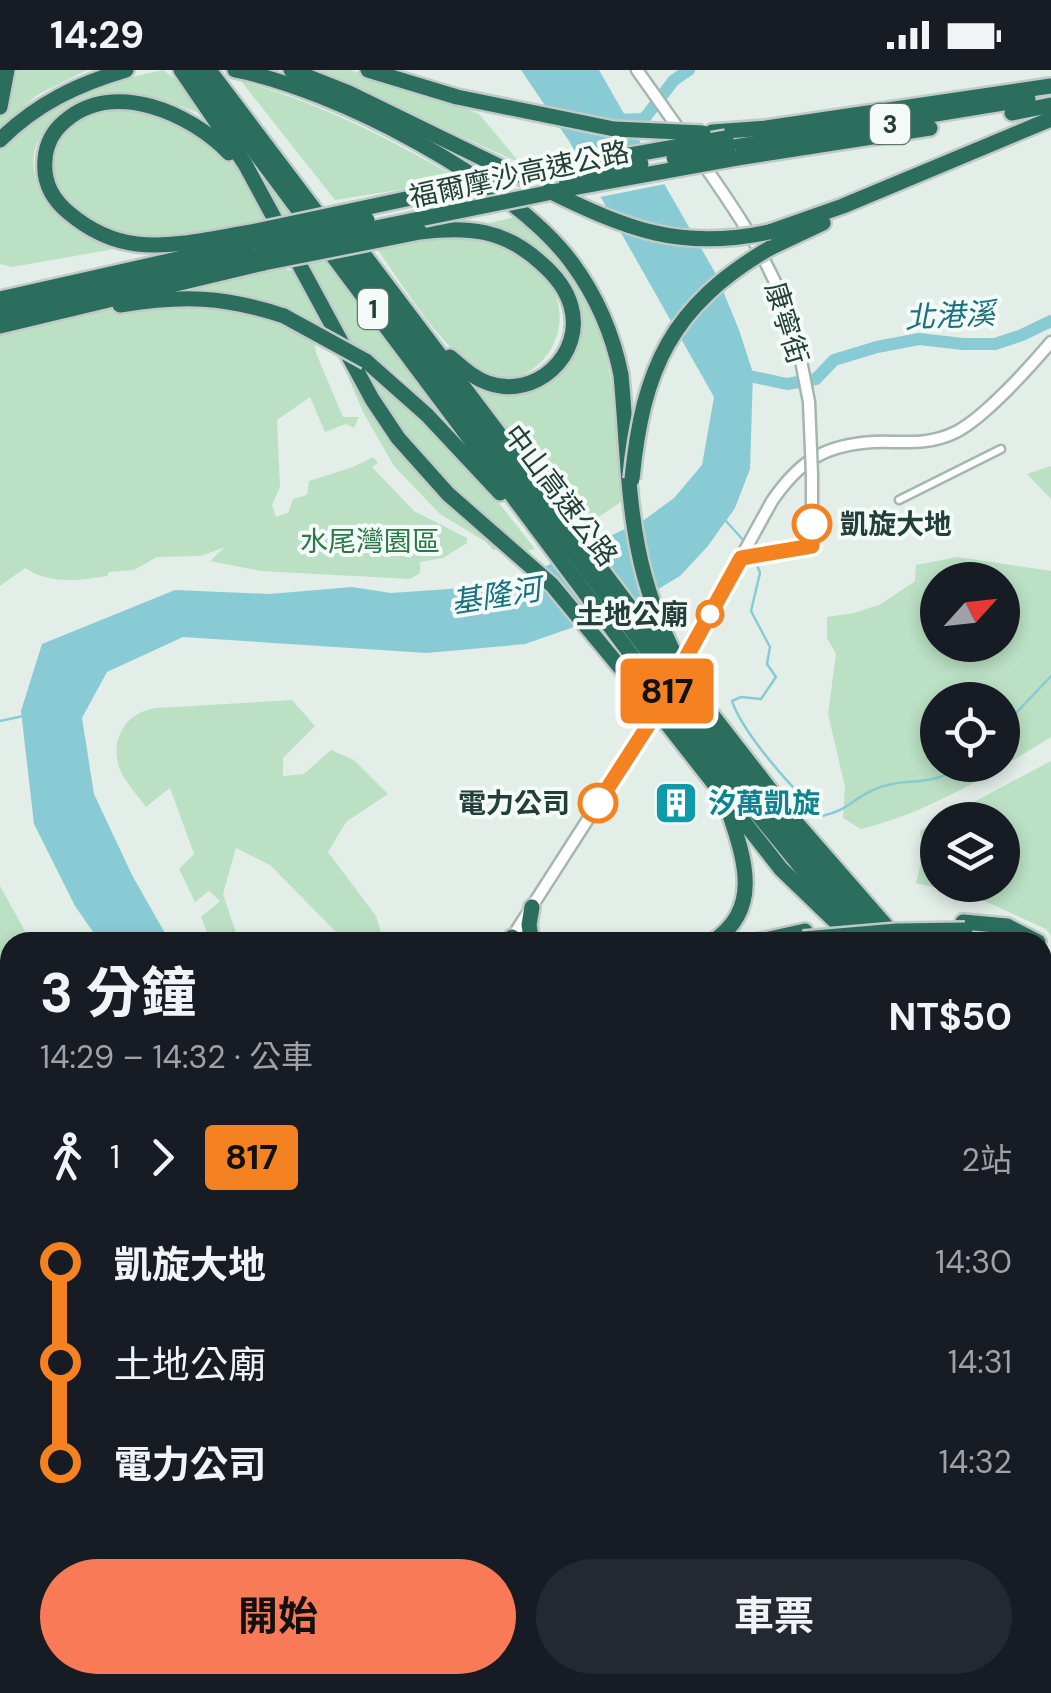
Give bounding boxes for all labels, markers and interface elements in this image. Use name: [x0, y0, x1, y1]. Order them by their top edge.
text: 14:29: [50, 10, 144, 60]
road number: 3: [870, 104, 910, 144]
street label: 福爾摩沙高速公路: [406, 133, 633, 216]
street label: 康寧街: [757, 278, 816, 369]
road number: 1: [358, 289, 388, 329]
water label: 北港溪: [904, 293, 1000, 337]
street label: 中山高速公路: [495, 417, 626, 574]
marker: 凱旋大地: [793, 505, 831, 543]
place label: 凱旋大地: [840, 506, 952, 543]
park label: 水尾灣園區: [300, 523, 440, 560]
north arrow: [920, 562, 1020, 662]
map controls: [920, 562, 1020, 902]
water label: 基隆河: [448, 568, 548, 622]
place label: 土地公廟: [576, 596, 688, 633]
marker: 土地公廟: [697, 601, 723, 627]
line badge: 817: [610, 658, 724, 724]
text: 817: [641, 668, 694, 714]
button: locate: [920, 682, 1020, 782]
building icon: 汐萬凱旋: [653, 780, 699, 826]
marker: 電力公司: [579, 784, 617, 822]
place label: 電力公司: [458, 785, 570, 822]
place label: 汐萬凱旋: [708, 785, 820, 822]
button: layers: [920, 802, 1020, 902]
text: 3 分鐘: [40, 957, 196, 1029]
text: NT$50: [889, 992, 1012, 1042]
text: 14:29 – 14:32 · 公車: [40, 1036, 313, 1078]
icon: walk: [40, 1130, 95, 1185]
icon: forward: [135, 1130, 190, 1185]
text: 817: [225, 1134, 278, 1180]
text: 1: [110, 1136, 120, 1178]
text: 2站: [962, 1139, 1012, 1181]
text: 凱旋大地: [114, 1240, 266, 1290]
text: 14:30: [935, 1241, 1012, 1283]
text: 土地公廟: [114, 1340, 266, 1390]
text: 14:31: [948, 1341, 1012, 1383]
text: 電力公司: [114, 1440, 266, 1490]
text: 14:32: [939, 1441, 1012, 1483]
button: 開始: [40, 1559, 516, 1674]
button: 車票: [536, 1559, 1012, 1674]

